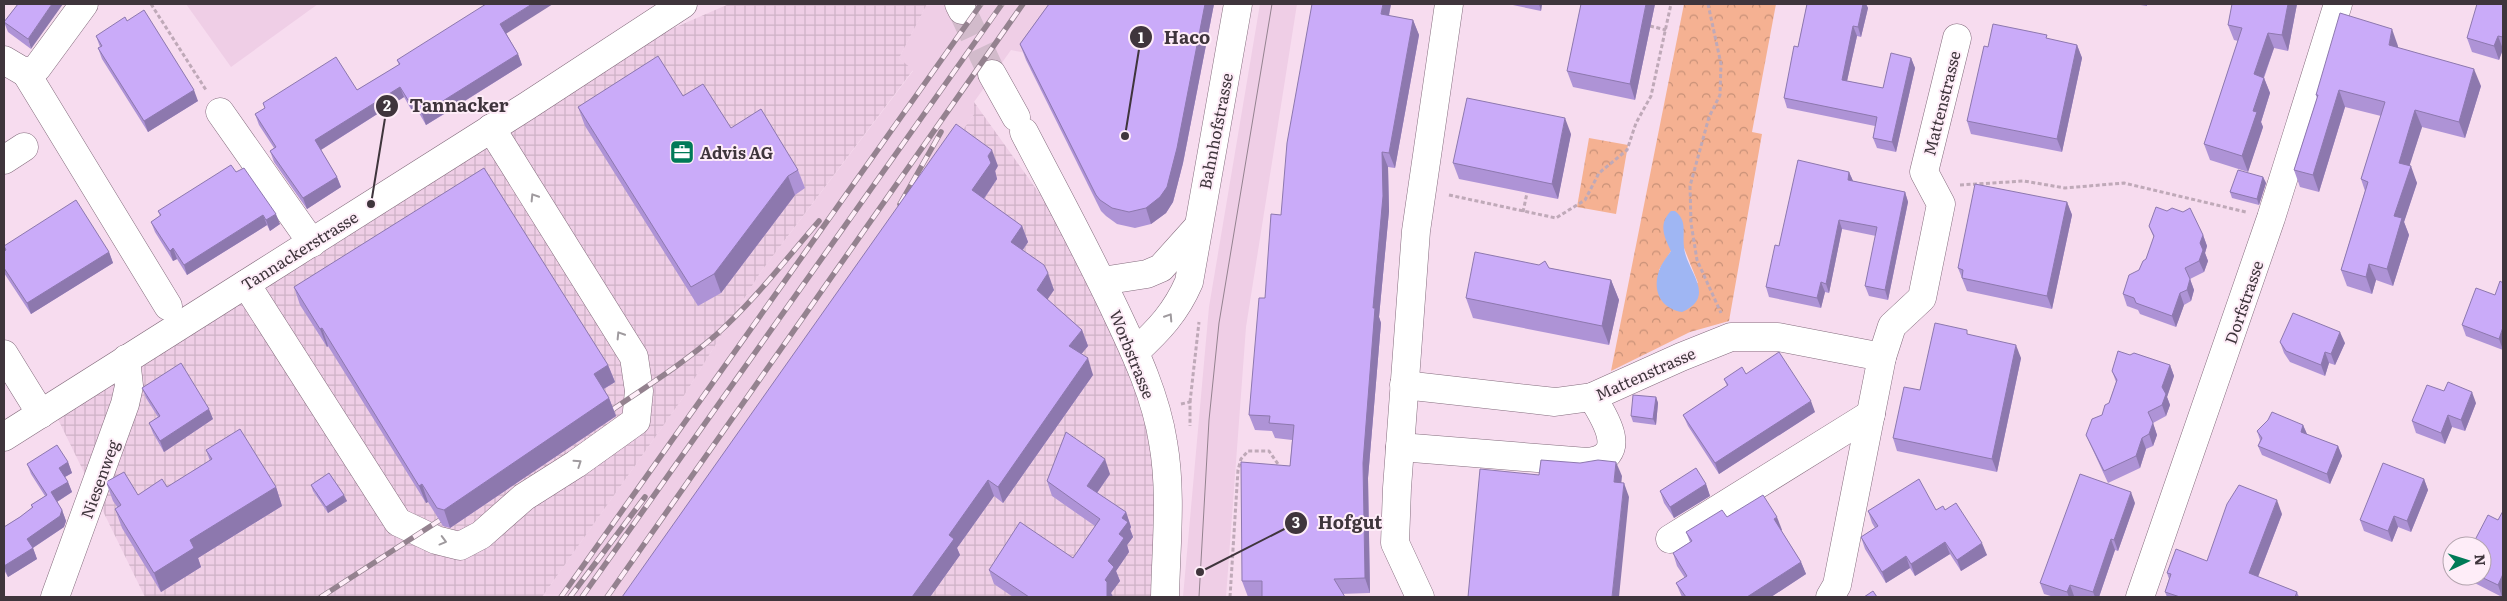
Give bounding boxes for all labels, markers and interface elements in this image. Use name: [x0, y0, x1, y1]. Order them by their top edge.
callout: Haco: [1129, 21, 1220, 54]
text: Haco: [1164, 23, 1210, 50]
text: 1: [1138, 25, 1144, 48]
street label: Mattenstrasse: [1916, 48, 1966, 158]
street label: Bahnhofstrasse: [1192, 71, 1238, 191]
callout: Tannacker: [375, 89, 519, 122]
text: Tannacker: [409, 91, 509, 118]
text: 2: [383, 93, 391, 116]
office icon: Advis AG: [669, 139, 695, 165]
place label: Advis AG: [700, 140, 773, 164]
one-way arrow: [531, 194, 541, 203]
street label: Tannackerstrasse: [236, 204, 362, 296]
street label: Dorfstrasse: [2217, 257, 2269, 347]
street label: Worbstrasse: [1104, 306, 1162, 402]
one-way arrow: [1163, 314, 1172, 323]
one-way arrow: [617, 331, 627, 340]
street label: Mattenstrasse: [1591, 340, 1699, 406]
street label: Niesenweg: [74, 436, 124, 522]
one-way arrow: [572, 460, 581, 469]
callout: Hofgut: [1283, 506, 1393, 539]
text: Hofgut: [1318, 508, 1382, 535]
text: 3: [1292, 510, 1300, 533]
one-way arrow: [438, 536, 446, 546]
north arrow: [2442, 536, 2492, 586]
text: N: [2471, 553, 2491, 567]

